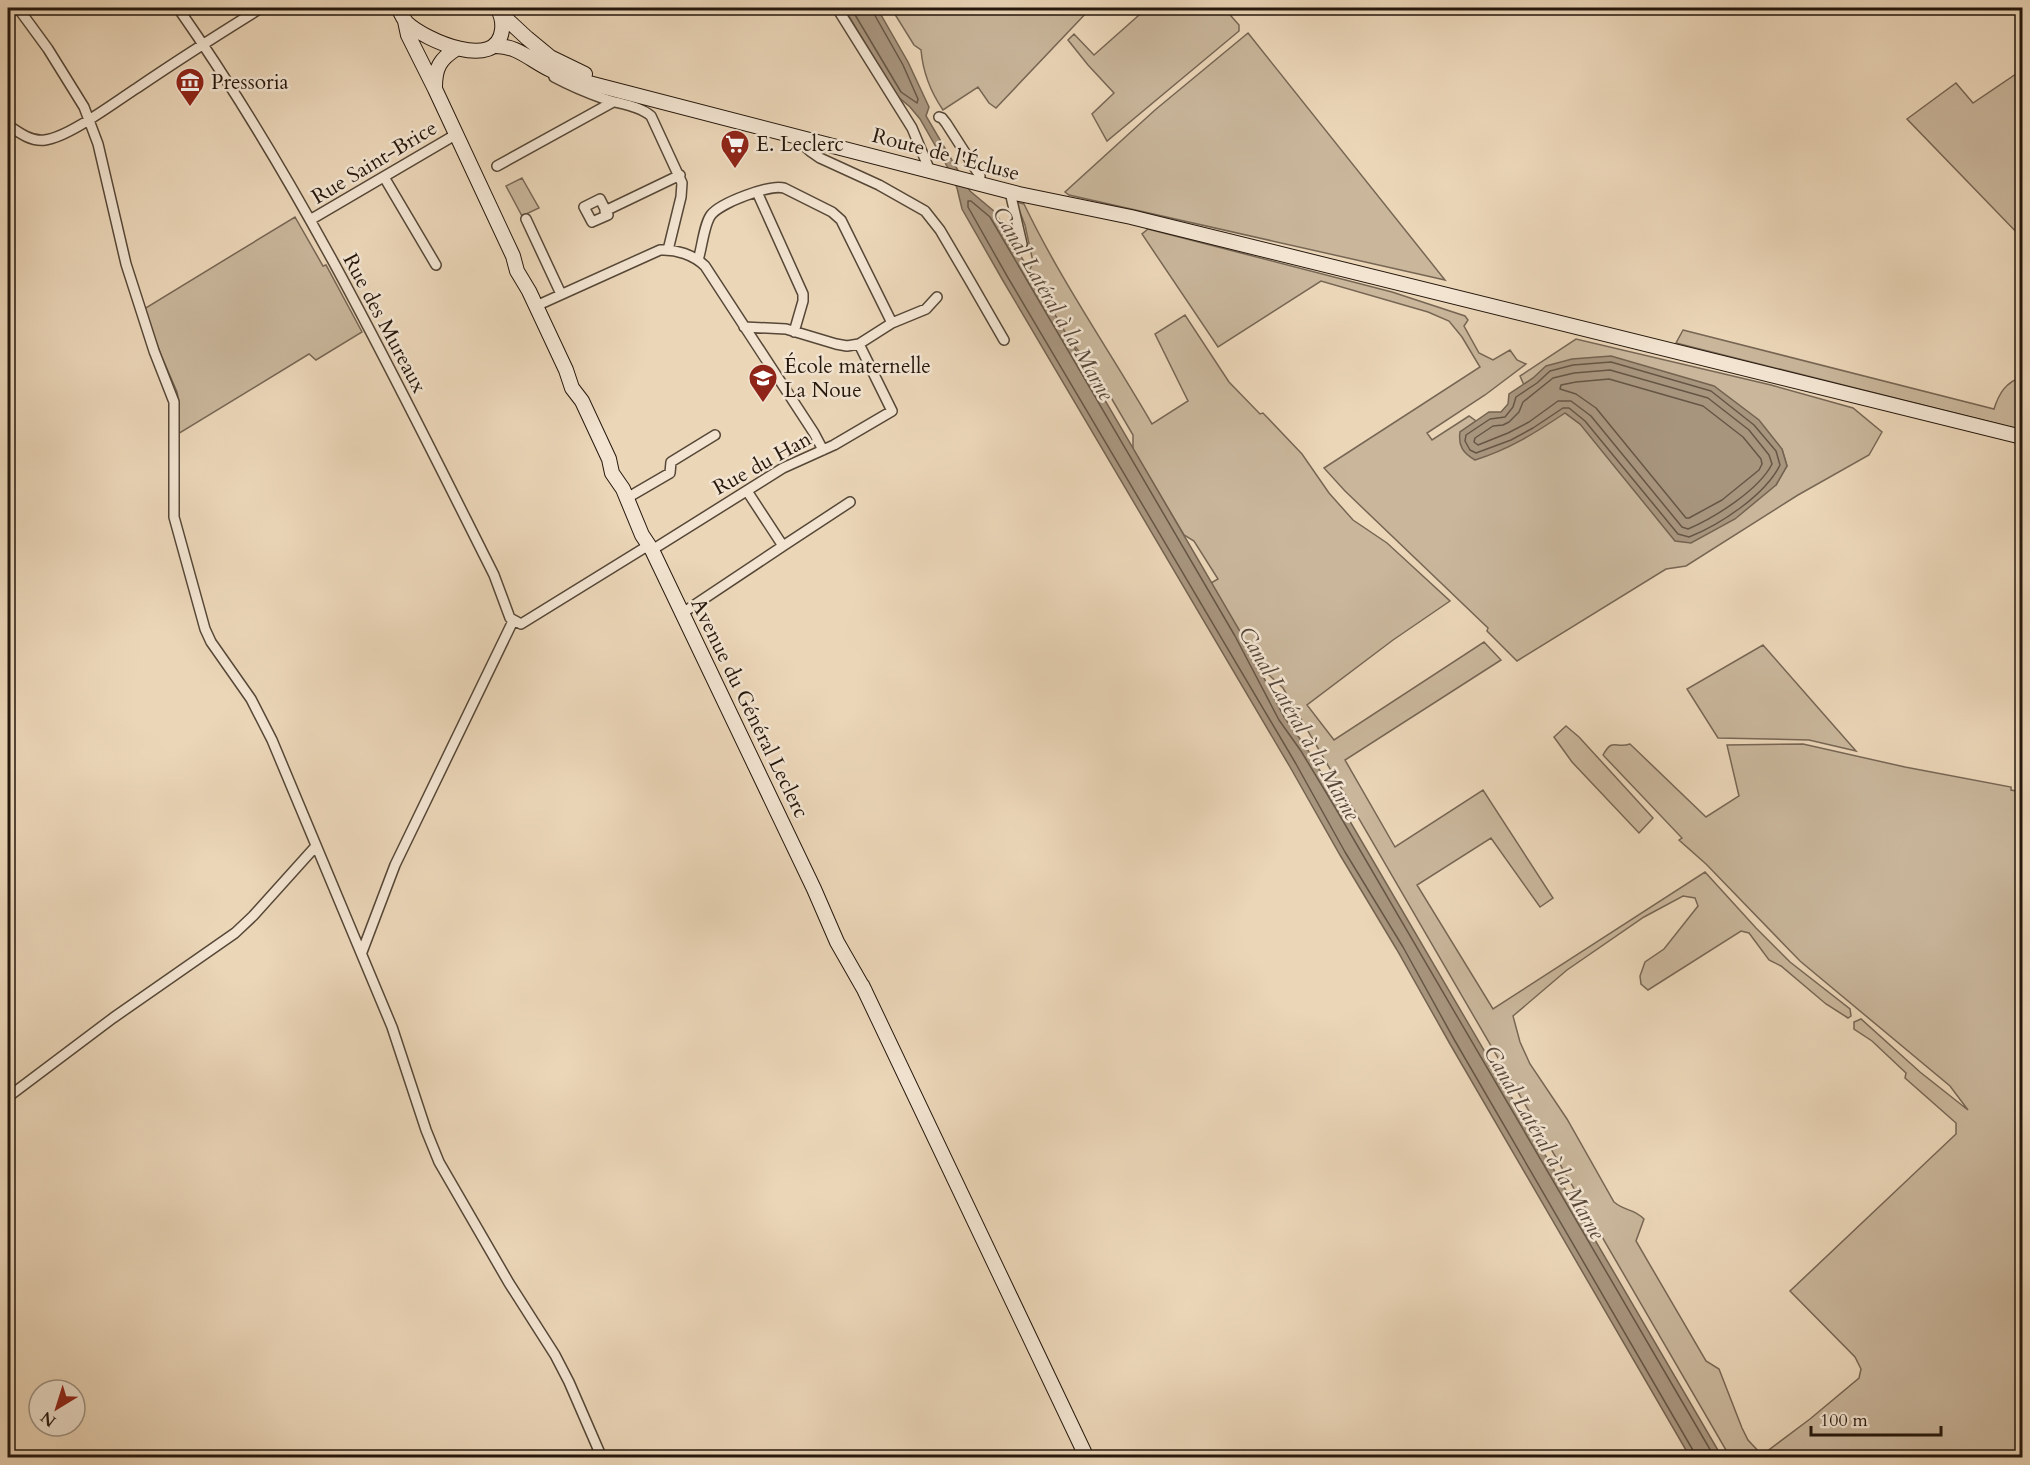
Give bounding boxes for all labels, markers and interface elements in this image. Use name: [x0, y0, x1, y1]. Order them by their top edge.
museum icon: Pressoria: [174, 66, 206, 108]
place label: Pressoria: [211, 68, 289, 97]
street label: Rue Saint-Brice: [306, 114, 442, 211]
street label: Route de l'Écluse: [869, 121, 1023, 188]
supermarket icon: E. Leclerc: [719, 128, 751, 170]
place label: E. Leclerc: [756, 130, 844, 159]
water label: Canal Latéral à la Marne: [985, 201, 1121, 406]
street label: Rue des Mureaux: [336, 248, 434, 399]
place label: École maternelle La Noue: [784, 352, 931, 405]
school or university icon: École maternelle La Noue: [747, 362, 779, 404]
street label: Rue du Han: [708, 425, 817, 502]
street label: Avenue du Général Leclerc: [684, 593, 815, 823]
water label: Canal Latéral à la Marne: [1231, 621, 1367, 826]
water label: Canal Latéral à la Marne: [1476, 1040, 1612, 1245]
north arrow: [27, 1378, 87, 1438]
scale bar: [1811, 1399, 1942, 1437]
text: N: [36, 1406, 61, 1432]
text: 100 m: [1820, 1408, 1868, 1433]

